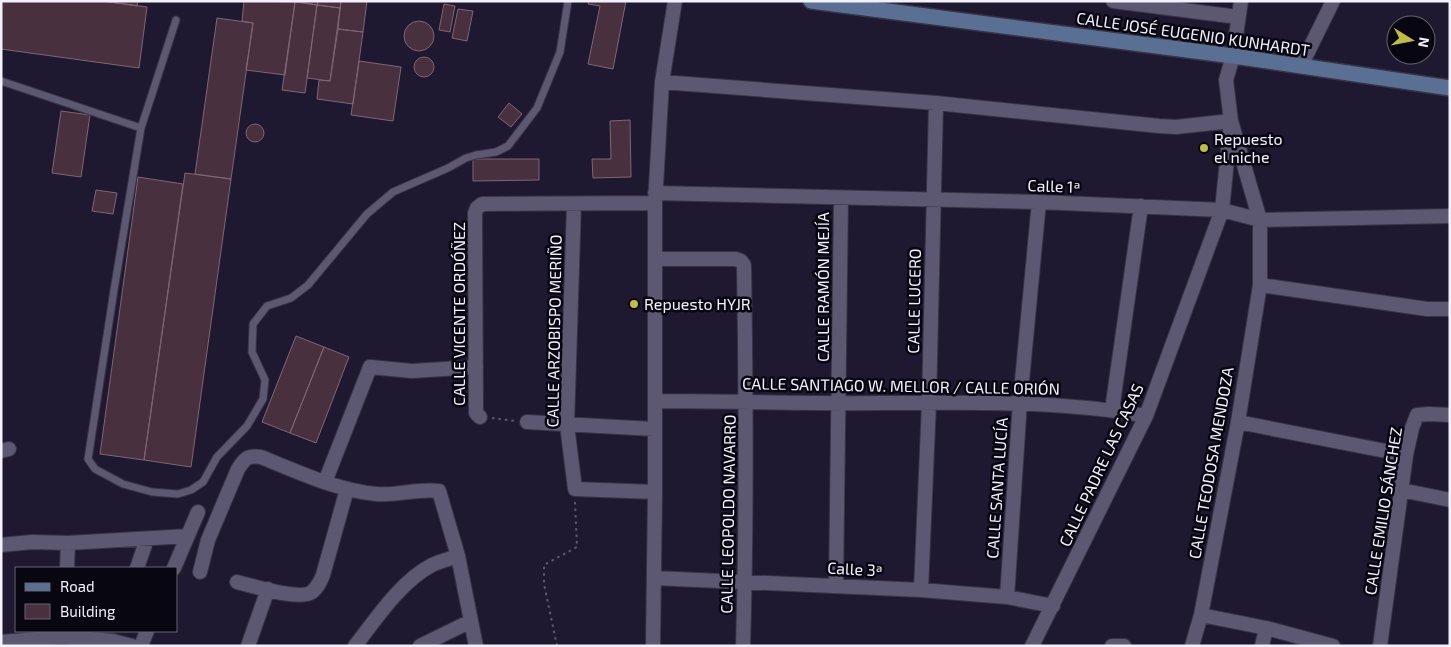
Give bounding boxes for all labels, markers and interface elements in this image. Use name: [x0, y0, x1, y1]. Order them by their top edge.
street label: CALLE JOSÉ EUGENIO KUNHARDT: [1075, 8, 1311, 59]
north arrow: [1386, 15, 1436, 65]
text: N: [1415, 36, 1434, 49]
place label: Repuesto el niche: [1214, 129, 1283, 166]
marker: Repuesto el niche: [1198, 142, 1210, 154]
street label: Calle 1ª: [1027, 175, 1081, 196]
street label: CALLE RAMÓN MEJÍA: [813, 212, 832, 362]
street label: CALLE VICENTE ORDÓÑEZ: [449, 222, 468, 406]
street label: CALLE ARZOBISPO MERIÑO: [542, 234, 565, 428]
street label: CALLE LUCERO: [903, 248, 924, 354]
place label: Repuesto HYJR: [644, 294, 751, 313]
marker: Repuesto HYJR: [628, 298, 640, 310]
street label: CALLE TEODOSA MENDOZA: [1184, 365, 1237, 560]
street label: CALLE SANTIAGO W. MELLOR / CALLE ORIÓN: [742, 373, 1060, 398]
street label: CALLE PADRE LAS CASAS: [1054, 380, 1147, 549]
street label: CALLE LEOPOLDO NAVARRO: [716, 414, 739, 614]
street label: CALLE SANTA LUCÍA: [982, 417, 1011, 559]
street label: CALLE EMILIO SÁNCHEZ: [1360, 426, 1405, 596]
street label: Calle 3ª: [827, 558, 883, 579]
legend: [15, 567, 178, 632]
text: Road: [60, 577, 95, 595]
text: Building: [60, 602, 116, 620]

